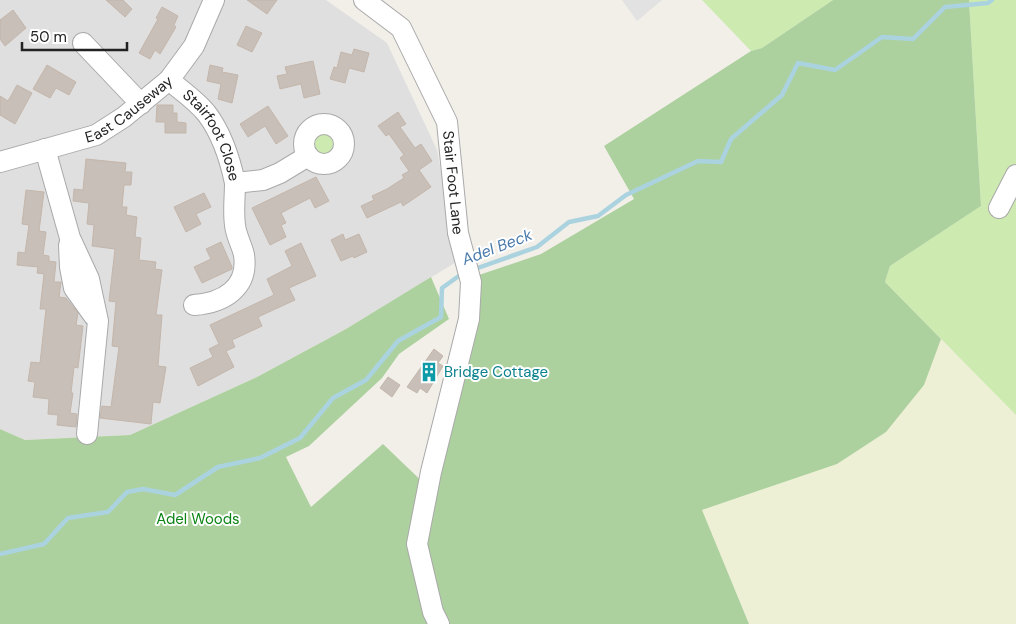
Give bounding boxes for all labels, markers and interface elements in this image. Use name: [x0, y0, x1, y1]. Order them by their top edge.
scale bar: [22, 20, 128, 52]
text: 50 m: [30, 27, 67, 47]
street label: East Causeway: [83, 71, 177, 148]
street label: Stairfoot Close: [179, 85, 244, 183]
street label: Stair Foot Lane: [438, 130, 468, 236]
water label: Adel Beck: [458, 224, 536, 270]
building icon: Bridge Cottage: [418, 361, 440, 383]
place label: Bridge Cottage: [444, 362, 548, 382]
park label: Adel Woods: [156, 509, 240, 529]

